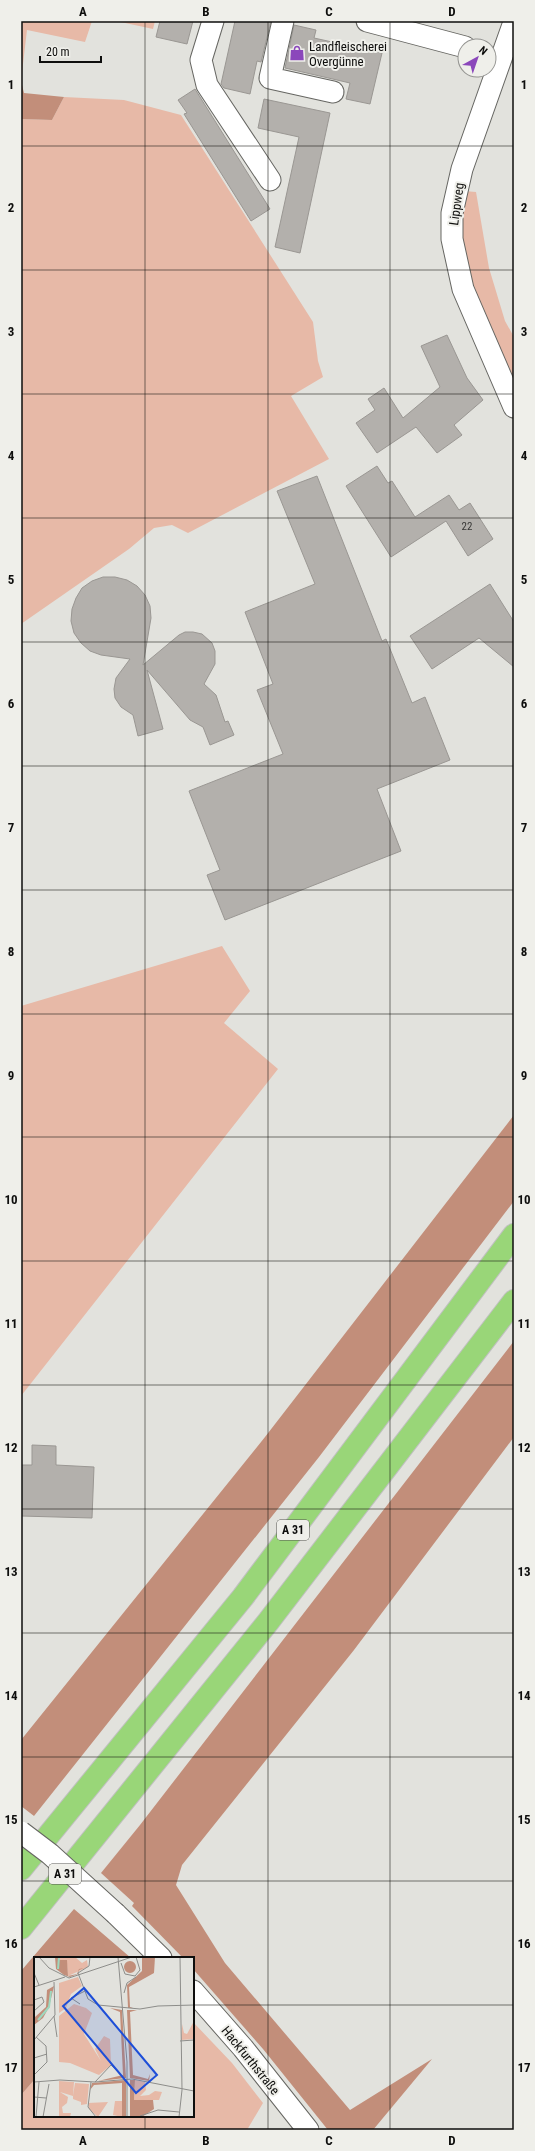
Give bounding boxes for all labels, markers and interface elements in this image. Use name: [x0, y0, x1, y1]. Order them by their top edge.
text: A: [79, 4, 87, 19]
text: B: [202, 4, 210, 19]
text: C: [325, 4, 333, 19]
text: D: [448, 4, 456, 19]
scale bar: [40, 38, 101, 64]
north arrow: [457, 38, 497, 78]
place label: Landfleischerei Overgünne: [309, 39, 387, 69]
shop icon: Landfleischerei Overgünne: [288, 44, 306, 62]
text: N: [476, 44, 490, 58]
text: 20 m: [46, 45, 70, 59]
text: 1: [8, 77, 14, 92]
text: 1: [521, 77, 527, 92]
street label: Lippweg: [446, 182, 467, 226]
text: 2: [8, 200, 15, 215]
text: 2: [521, 200, 528, 215]
text: 3: [8, 324, 14, 339]
text: 3: [521, 324, 527, 339]
text: 4: [8, 448, 15, 463]
text: 4: [521, 448, 528, 463]
house number: 22: [462, 520, 472, 533]
text: 5: [8, 572, 15, 587]
text: 5: [521, 572, 528, 587]
text: 6: [8, 696, 15, 711]
text: 6: [521, 696, 528, 711]
text: 7: [8, 820, 15, 835]
text: 7: [521, 820, 528, 835]
text: 8: [8, 944, 14, 959]
text: 8: [521, 944, 527, 959]
text: 9: [8, 1068, 14, 1083]
text: 9: [521, 1068, 527, 1083]
text: 10: [4, 1192, 18, 1207]
text: 10: [517, 1192, 531, 1207]
text: 11: [4, 1316, 18, 1331]
text: 11: [517, 1316, 531, 1331]
text: 12: [4, 1440, 18, 1455]
text: 12: [517, 1440, 531, 1455]
road number: A 31: [277, 1520, 309, 1540]
text: 13: [4, 1564, 18, 1579]
text: 13: [517, 1564, 531, 1579]
text: 14: [4, 1688, 18, 1703]
text: 14: [517, 1688, 531, 1703]
text: 15: [4, 1812, 18, 1827]
text: 15: [517, 1812, 531, 1827]
road number: A 31: [49, 1864, 81, 1884]
text: 16: [4, 1936, 18, 1951]
text: 16: [517, 1936, 531, 1951]
inset map: [34, 1957, 194, 2117]
street label: Hackfurthstraße: [218, 2023, 283, 2097]
text: 17: [4, 2060, 18, 2075]
text: 17: [517, 2060, 531, 2075]
text: A: [79, 2133, 87, 2148]
text: B: [202, 2133, 210, 2148]
text: C: [325, 2133, 333, 2148]
text: D: [448, 2133, 456, 2148]

